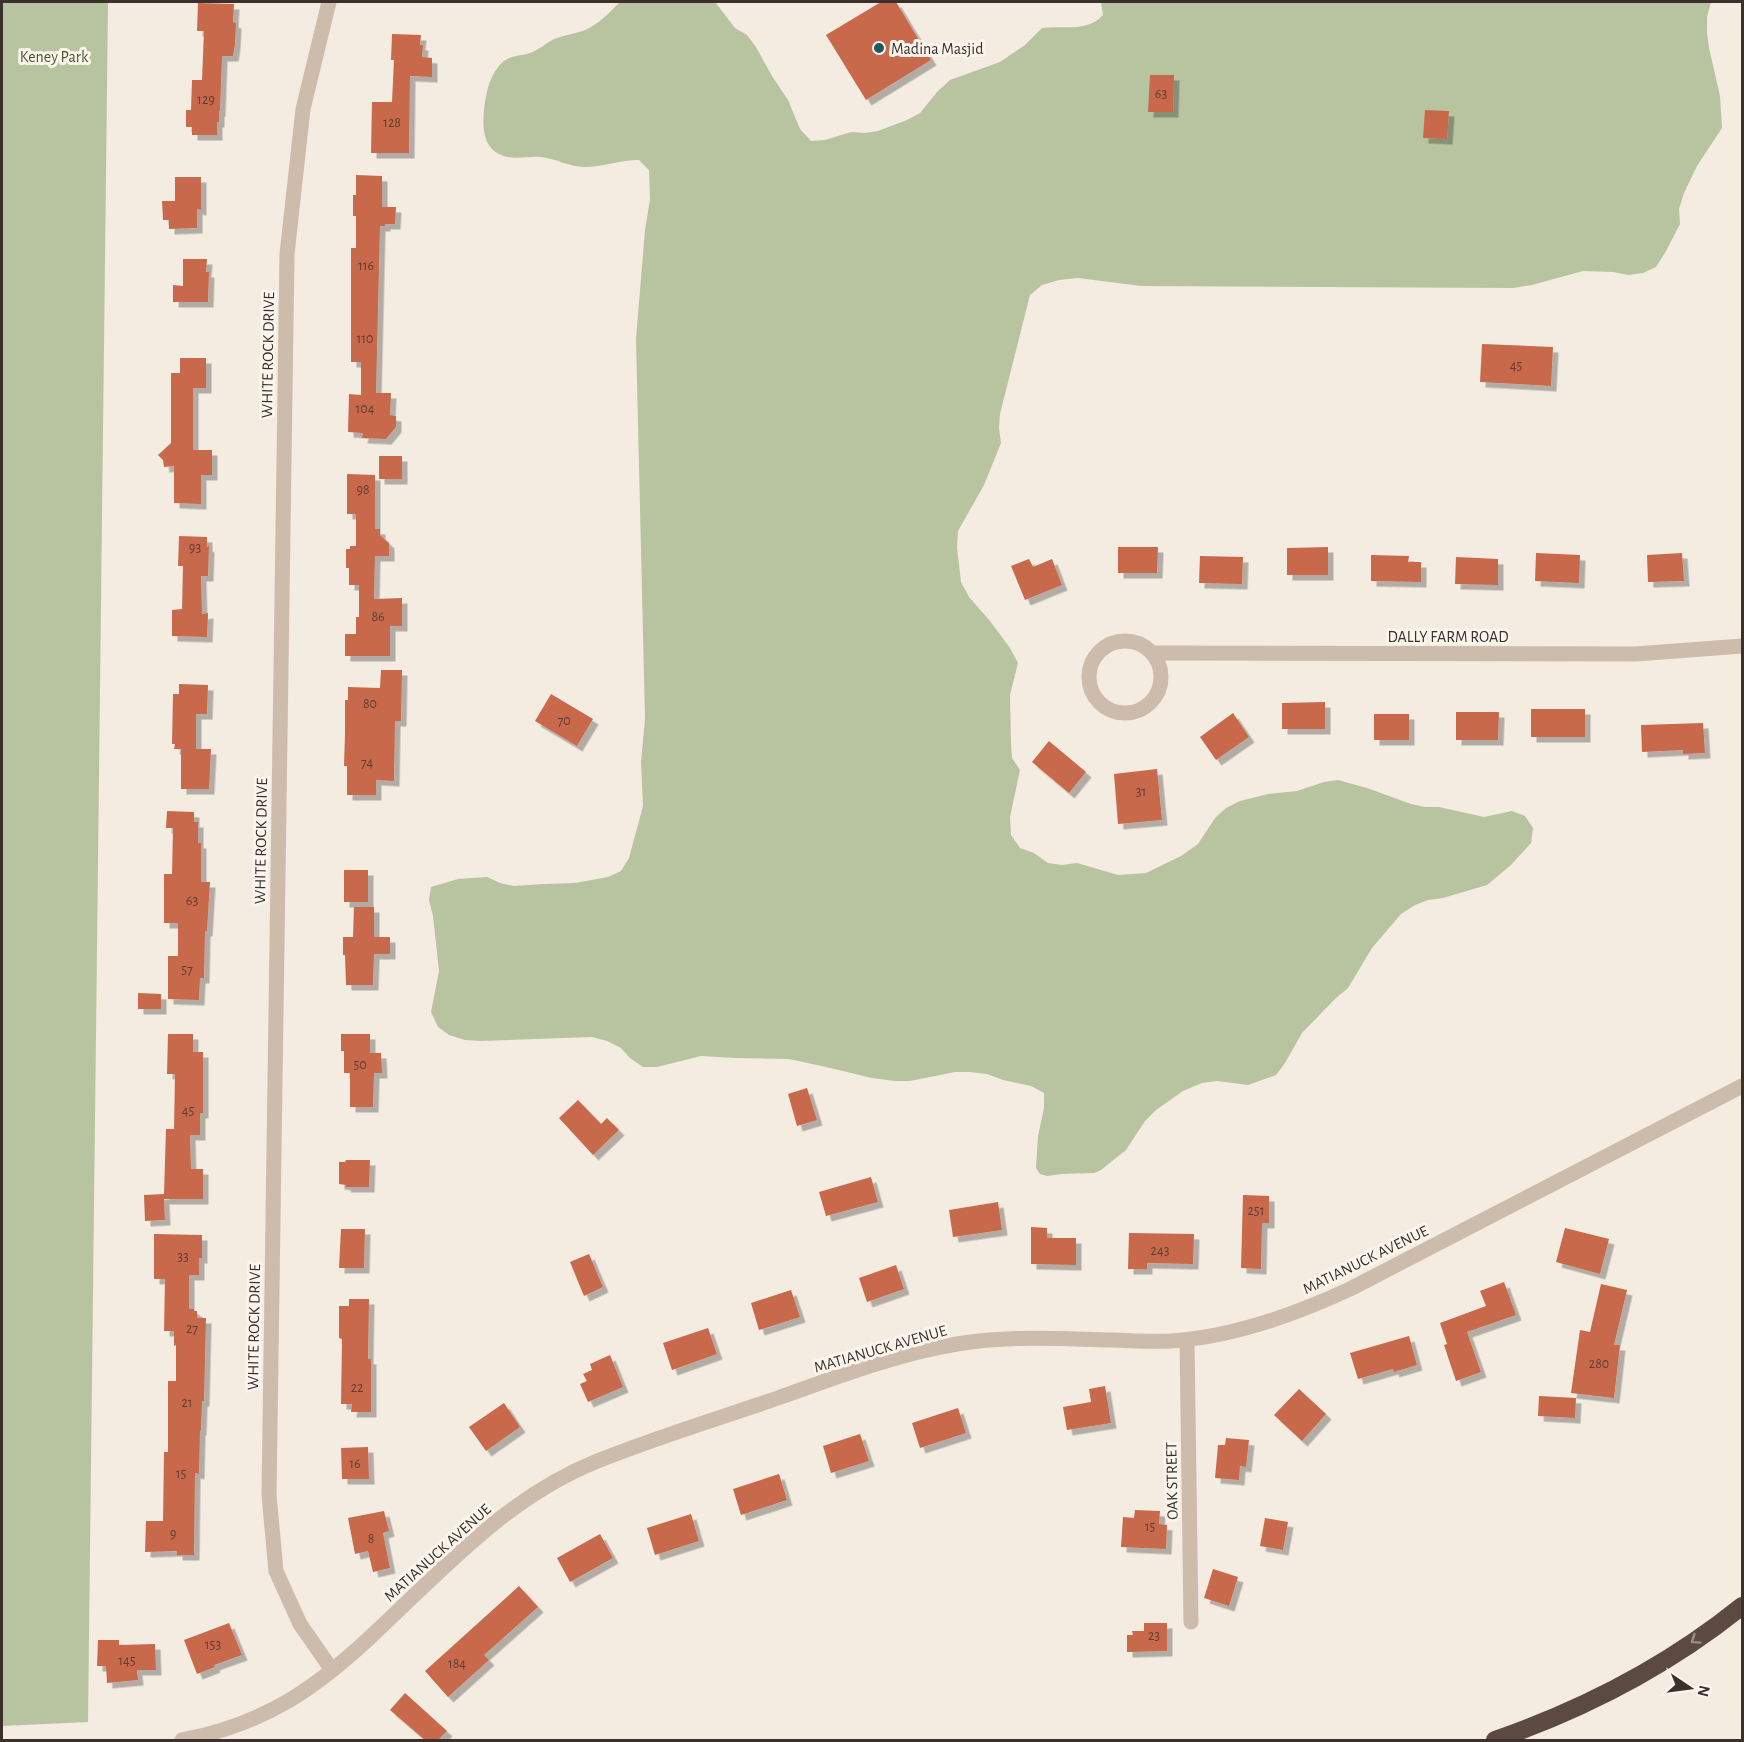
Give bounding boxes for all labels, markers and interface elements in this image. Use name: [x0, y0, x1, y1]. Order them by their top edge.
marker: Madina Masjid: [872, 41, 886, 55]
place label: Madina Masjid: [891, 41, 983, 58]
park label: Keney Park: [20, 49, 89, 66]
house number: 63: [1155, 87, 1167, 101]
house number: 129: [197, 93, 215, 107]
house number: 128: [383, 116, 401, 130]
house number: 116: [358, 259, 374, 273]
street label: WHITE ROCK DRIVE: [259, 292, 277, 418]
house number: 110: [356, 332, 374, 346]
house number: 45: [1510, 359, 1522, 373]
house number: 104: [356, 402, 375, 416]
house number: 98: [356, 483, 370, 497]
house number: 93: [189, 541, 201, 555]
house number: 86: [371, 610, 385, 624]
street label: DALLY FARM ROAD: [1387, 629, 1509, 645]
house number: 80: [363, 697, 377, 711]
house number: 70: [557, 714, 571, 728]
house number: 74: [361, 756, 374, 770]
street label: WHITE ROCK DRIVE: [252, 778, 270, 904]
house number: 31: [1136, 785, 1146, 799]
house number: 63: [186, 894, 198, 908]
house number: 57: [181, 963, 193, 977]
house number: 50: [353, 1058, 367, 1072]
house number: 45: [182, 1104, 194, 1118]
house number: 251: [1247, 1204, 1265, 1218]
street label: MATIANUCK AVENUE: [1300, 1222, 1431, 1297]
house number: 243: [1151, 1244, 1170, 1258]
house number: 33: [177, 1250, 189, 1264]
street label: WHITE ROCK DRIVE: [245, 1264, 263, 1390]
house number: 27: [186, 1322, 198, 1336]
street label: MATIANUCK AVENUE: [812, 1322, 949, 1376]
house number: 280: [1589, 1357, 1609, 1371]
house number: 22: [351, 1381, 363, 1395]
house number: 21: [181, 1396, 193, 1410]
street label: OAK STREET: [1163, 1442, 1181, 1520]
house number: 16: [349, 1457, 361, 1471]
house number: 15: [176, 1467, 186, 1481]
street label: MATIANUCK AVENUE: [381, 1501, 494, 1605]
house number: 15: [1145, 1520, 1155, 1534]
house number: 9: [170, 1527, 176, 1541]
house number: 8: [368, 1532, 374, 1546]
house number: 23: [1148, 1629, 1160, 1643]
one-way arrow: [1691, 1633, 1702, 1644]
house number: 153: [205, 1638, 221, 1652]
house number: 145: [118, 1654, 136, 1668]
house number: 184: [448, 1657, 466, 1671]
north arrow: [1660, 1658, 1720, 1718]
text: N: [1695, 1684, 1713, 1698]

